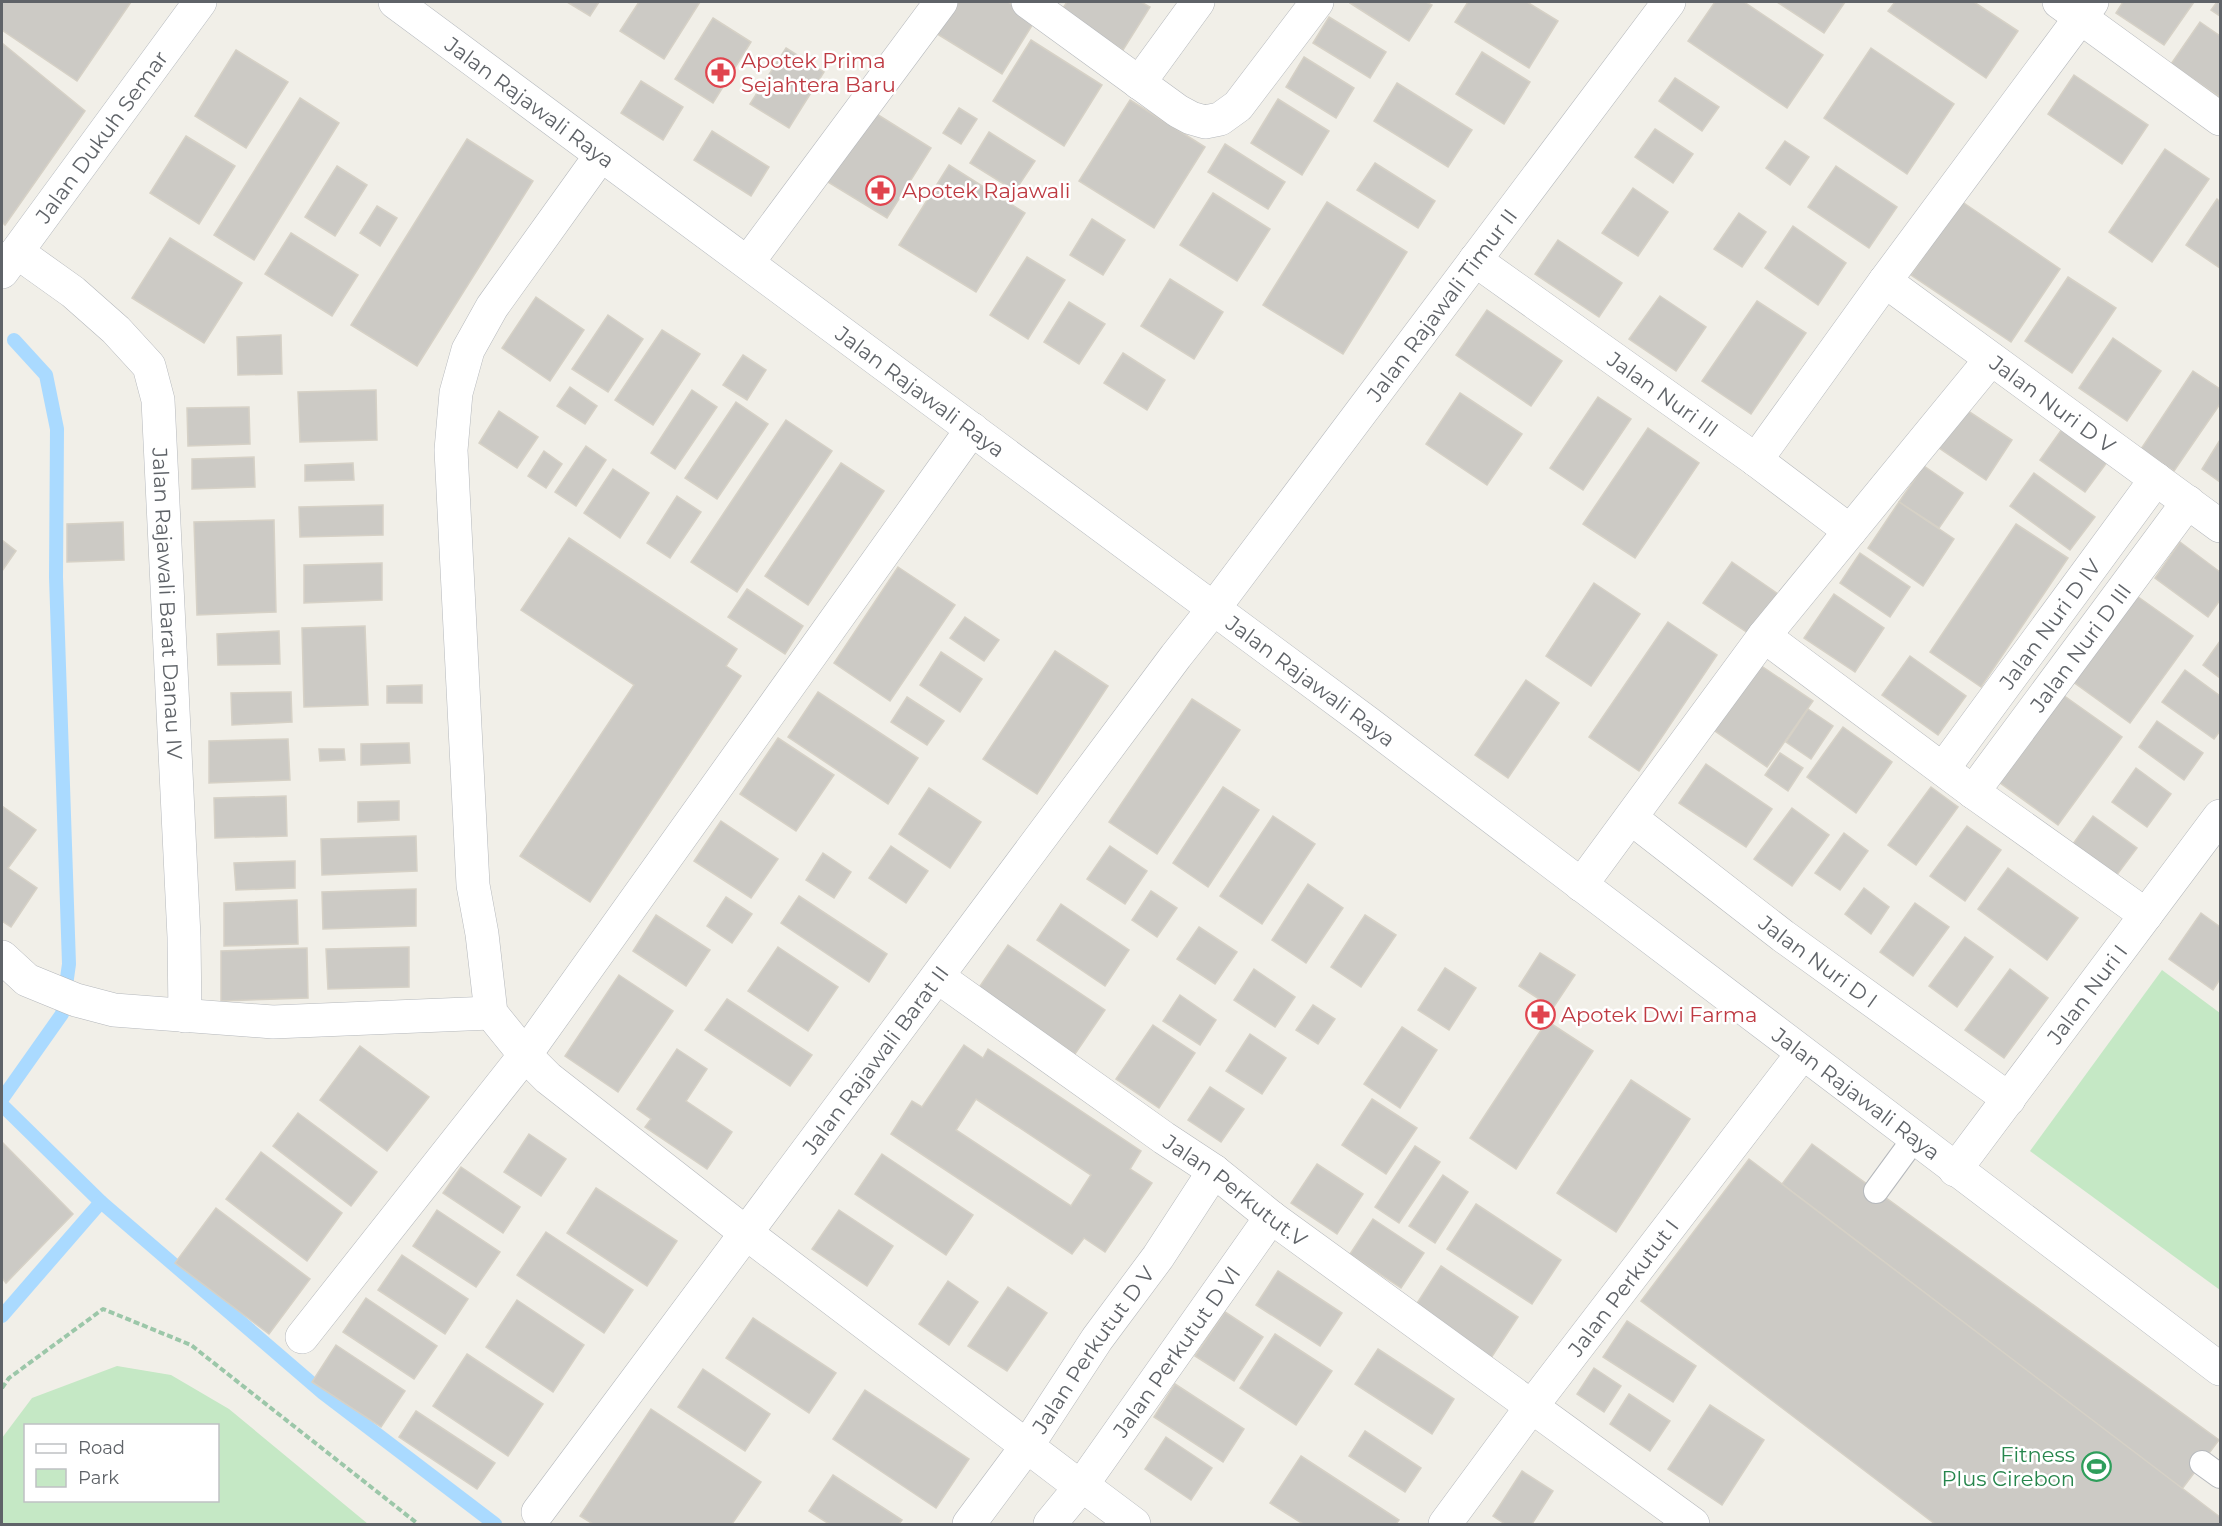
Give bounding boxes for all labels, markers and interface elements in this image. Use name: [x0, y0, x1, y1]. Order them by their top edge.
street label: Jalan Rajawali Raya: [440, 31, 619, 173]
street label: Jalan Dukuh Semar: [29, 46, 173, 228]
place label: Apotek Prima Sejahtera Baru: [741, 48, 896, 97]
pharmacy icon: Apotek Prima Sejahtera Baru: [704, 56, 736, 88]
pharmacy icon: Apotek Rajawali: [865, 174, 897, 206]
place label: Apotek Rajawali: [902, 178, 1070, 203]
street label: Jalan Rajawali Timur II: [1361, 204, 1522, 407]
street label: Jalan Rajawali Raya: [830, 320, 1010, 462]
street label: Jalan Nuri III: [1602, 345, 1724, 442]
street label: Jalan Nuri D V: [1985, 349, 2121, 458]
street label: Jalan Rajawali Barat Danau IV: [148, 446, 188, 760]
street label: Jalan Nuri D IV: [1993, 554, 2106, 695]
street label: Jalan Nuri D III: [2024, 578, 2136, 717]
street label: Jalan Rajawali Raya: [1221, 609, 1400, 752]
street label: Jalan Nuri D I: [1753, 909, 1883, 1013]
street label: Jalan Nuri I: [2041, 939, 2132, 1049]
street label: Jalan Rajawali Barat II: [796, 961, 953, 1160]
pharmacy icon: Apotek Dwi Farma: [1524, 998, 1556, 1030]
place label: Apotek Dwi Farma: [1561, 1002, 1757, 1027]
street label: Jalan Rajawali Raya: [1767, 1021, 1945, 1165]
street label: Jalan Perkutut.V: [1158, 1128, 1312, 1252]
street label: Jalan Perkutut I: [1562, 1214, 1683, 1362]
street label: Jalan Perkutut D V: [1026, 1261, 1159, 1438]
street label: Jalan Perkutut D VI: [1107, 1261, 1245, 1442]
legend: [24, 1424, 219, 1502]
text: Road: [78, 1437, 125, 1459]
place label: Fitness Plus Cirebon: [1941, 1442, 2075, 1491]
sports icon: Fitness Plus Cirebon: [2080, 1450, 2112, 1482]
text: Park: [78, 1467, 119, 1489]

